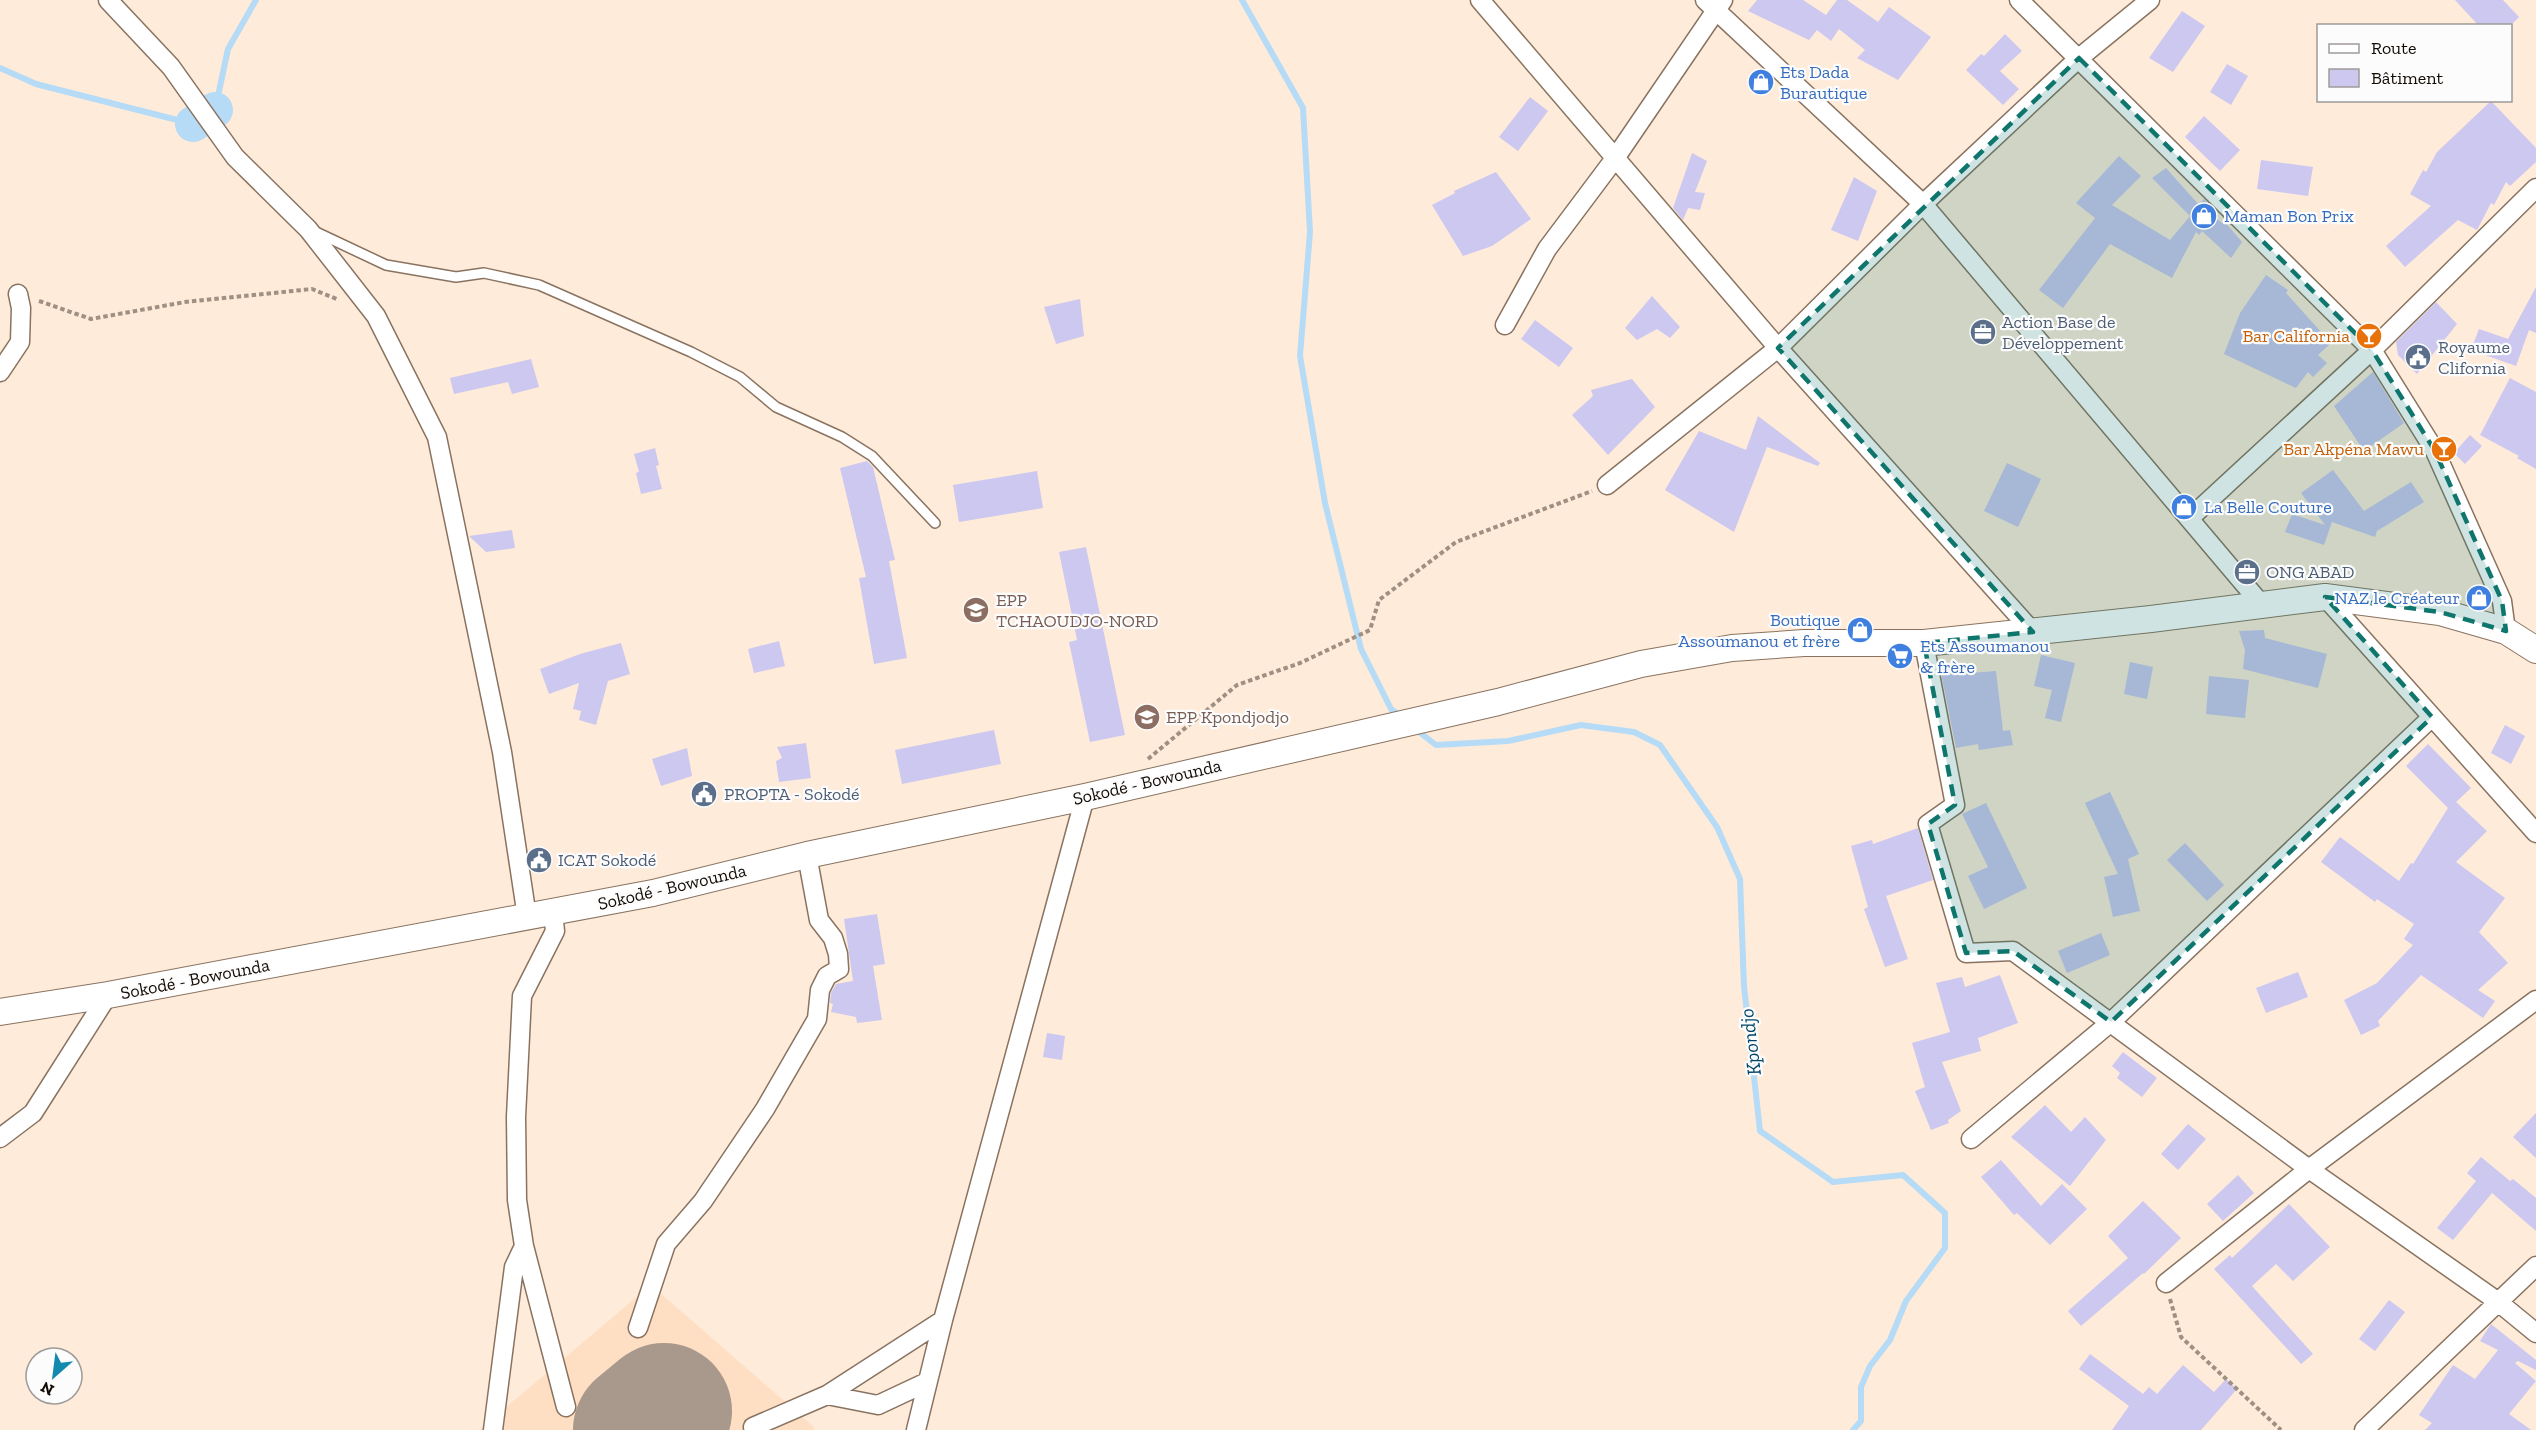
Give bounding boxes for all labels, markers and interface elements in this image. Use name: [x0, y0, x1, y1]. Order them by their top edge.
legend: [2317, 24, 2512, 102]
text: Route: [2371, 37, 2416, 59]
place label: Ets Dada Burautique: [1780, 61, 1867, 104]
shop icon: Ets Dada Burautique: [1746, 67, 1776, 97]
text: Bâtiment: [2371, 67, 2444, 89]
shop icon: Maman Bon Prix: [2189, 201, 2219, 231]
place label: Maman Bon Prix: [2224, 205, 2354, 227]
place label: Action Base de Développement: [2002, 311, 2124, 354]
office icon: Action Base de Développement: [1968, 317, 1998, 347]
bar icon: Bar California: [2354, 321, 2384, 351]
place label: Bar California: [2242, 325, 2350, 347]
place label: Royaume Clifornia: [2438, 336, 2510, 379]
public building icon: Royaume Clifornia: [2403, 342, 2433, 372]
bar icon: Bar Akpéna Mawu: [2429, 434, 2459, 464]
place label: Bar Akpéna Mawu: [2283, 438, 2424, 460]
shop icon: La Belle Couture: [2169, 492, 2199, 522]
place label: La Belle Couture: [2204, 496, 2332, 518]
office icon: ONG ABAD: [2232, 557, 2262, 587]
place label: ONG ABAD: [2266, 561, 2355, 583]
shop icon: NAZ le Créateur: [2464, 583, 2494, 613]
place label: NAZ le Créateur: [2334, 587, 2460, 609]
place label: EPP TCHAOUDJO-NORD: [996, 589, 1159, 632]
school or university icon: EPP TCHAOUDJO-NORD: [961, 595, 991, 625]
place label: Boutique Assoumanou et frère: [1678, 609, 1840, 652]
shop icon: Boutique Assoumanou et frère: [1845, 615, 1875, 645]
place label: Ets Assoumanou & frère: [1920, 635, 2049, 678]
supermarket icon: Ets Assoumanou & frère: [1885, 641, 1915, 671]
school or university icon: EPP Kpondjodjo: [1132, 702, 1162, 732]
place label: EPP Kpondjodjo: [1166, 706, 1289, 728]
street label: Sokodé - Bowounda: [1071, 754, 1224, 810]
public building icon: PROPTA - Sokodé: [689, 779, 719, 809]
place label: PROPTA - Sokodé: [724, 783, 860, 805]
public building icon: ICAT Sokodé: [524, 845, 554, 875]
place label: ICAT Sokodé: [558, 849, 656, 871]
street label: Sokodé - Bowounda: [596, 859, 749, 915]
street label: Sokodé - Bowounda: [118, 954, 272, 1004]
water label: Kpondjo: [1734, 1007, 1766, 1077]
north arrow: [24, 1346, 84, 1406]
text: N: [37, 1378, 57, 1400]

